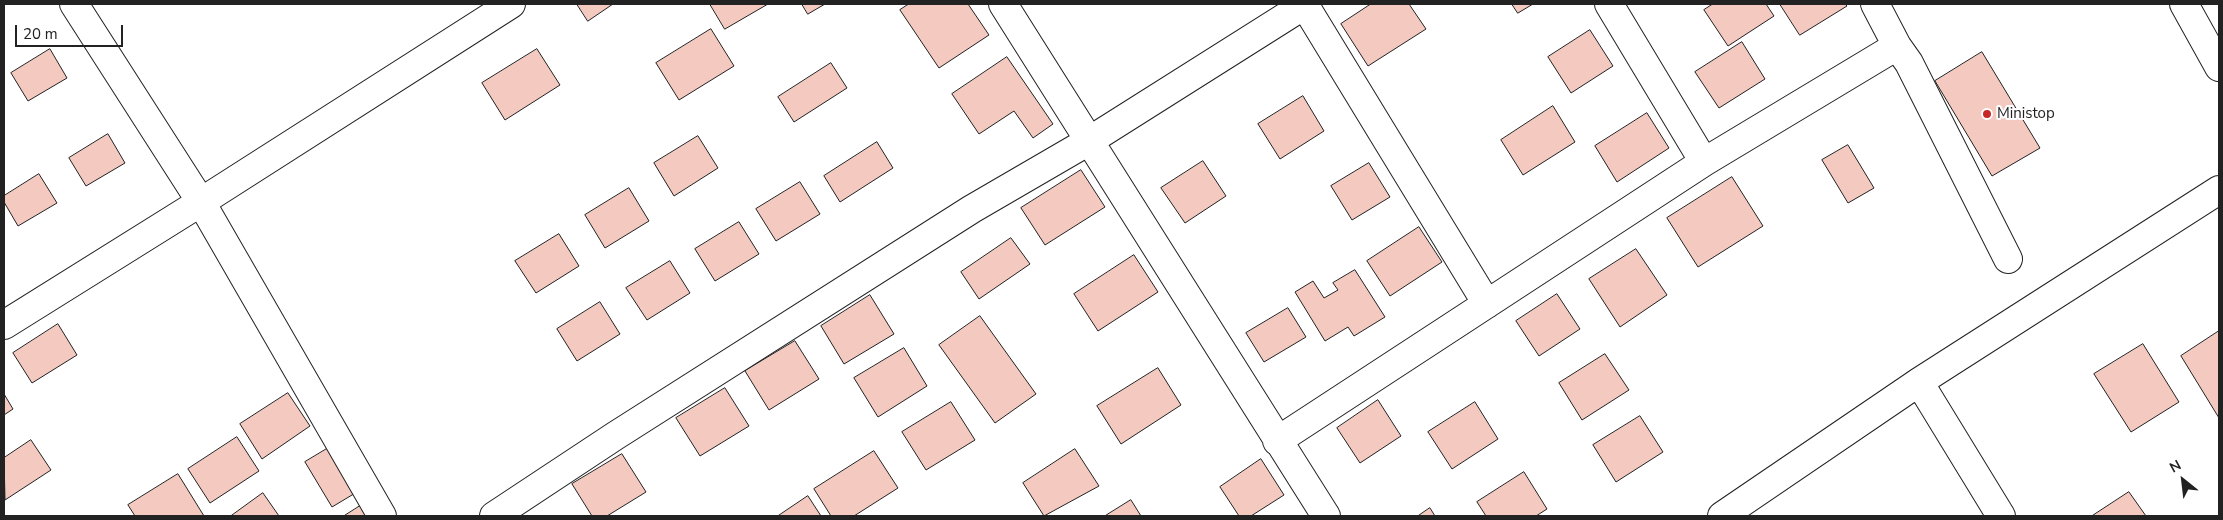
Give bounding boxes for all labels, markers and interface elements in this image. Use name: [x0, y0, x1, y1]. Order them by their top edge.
scale bar: [18, 15, 125, 47]
text: 20 m: [23, 24, 58, 44]
place label: Ministop: [1997, 105, 2055, 123]
marker: Ministop: [1981, 108, 1993, 120]
north arrow: [2158, 455, 2208, 505]
text: N: [2166, 456, 2185, 477]

